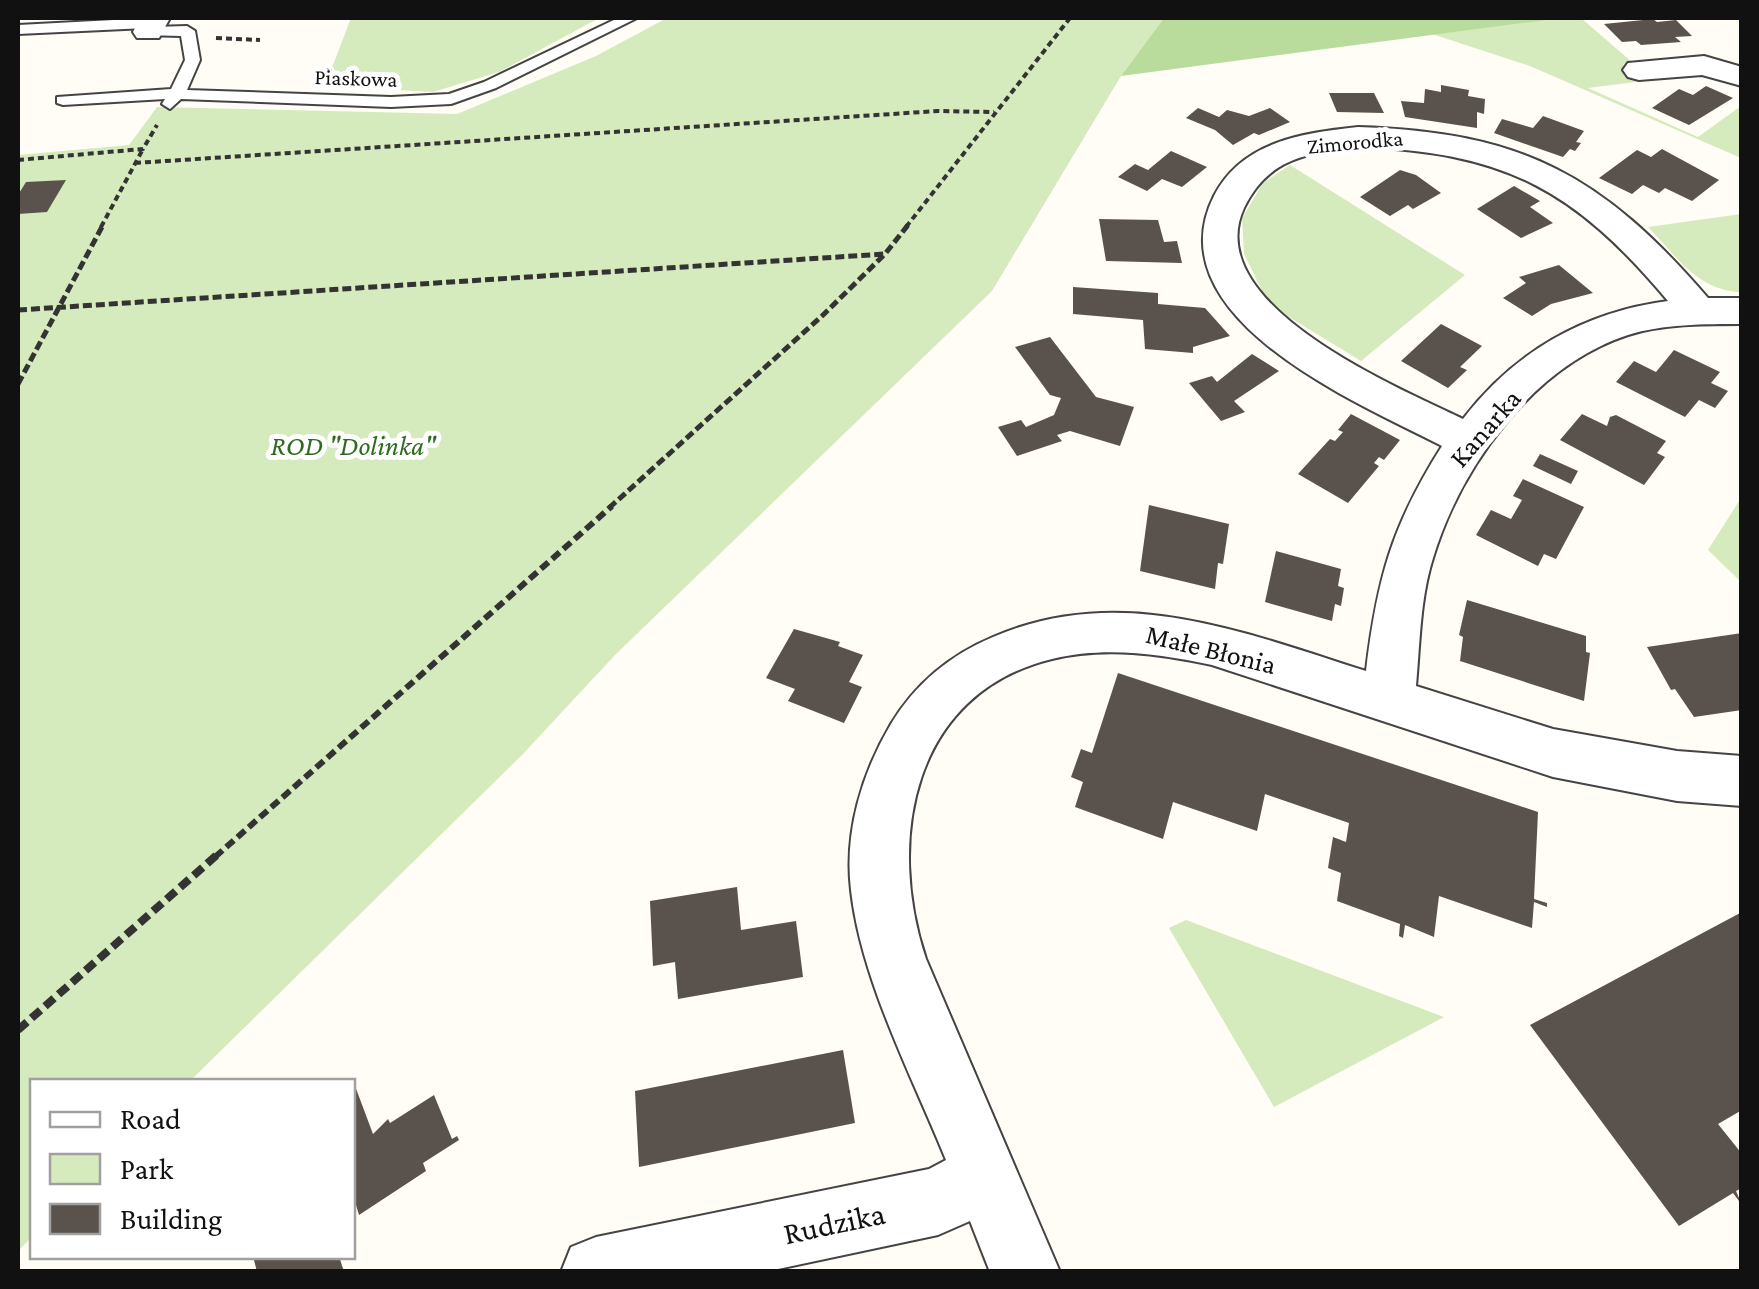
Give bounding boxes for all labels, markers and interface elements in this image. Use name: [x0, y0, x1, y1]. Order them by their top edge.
street label: Piaskowa: [314, 64, 398, 92]
street label: Zimorodka: [1306, 125, 1404, 159]
street label: Kanarka: [1443, 383, 1527, 473]
park label: ROD "Dolinka": [271, 430, 437, 461]
street label: Małe Błonia: [1143, 618, 1279, 680]
legend: [30, 1079, 355, 1259]
text: Road: [120, 1102, 181, 1135]
text: Park: [120, 1152, 174, 1185]
street label: Rudzika: [780, 1195, 888, 1251]
text: Building: [120, 1202, 222, 1236]

